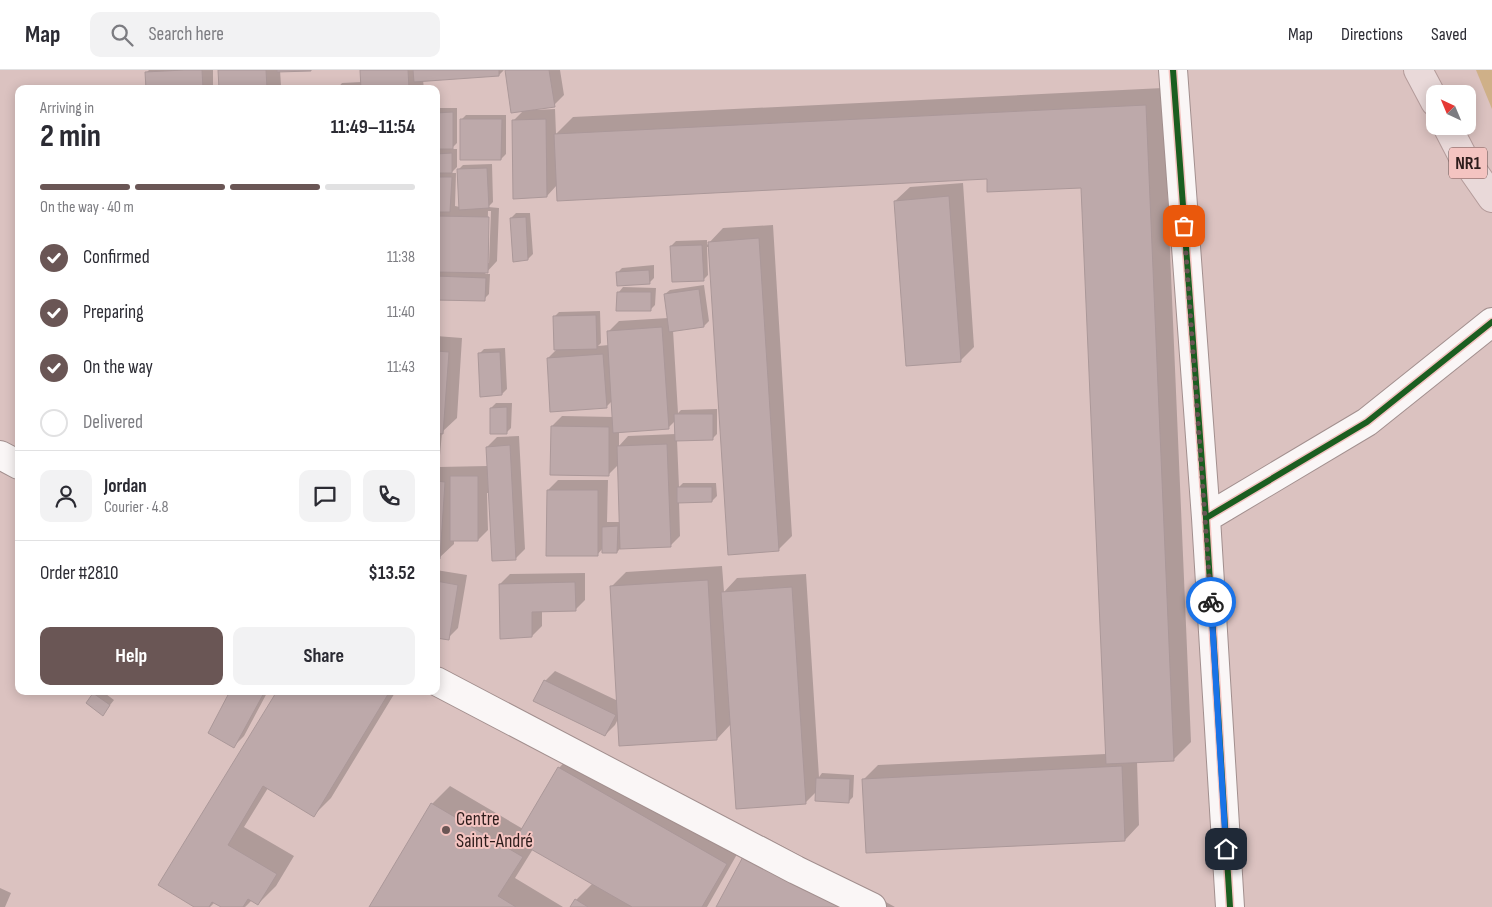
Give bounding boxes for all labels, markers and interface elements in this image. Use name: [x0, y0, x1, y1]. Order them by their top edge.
search box: [90, 12, 440, 57]
text: Map: [25, 20, 60, 49]
icon: search: [108, 21, 136, 49]
text: Search here: [148, 23, 224, 46]
text: Map: [1288, 24, 1313, 45]
text: Directions: [1341, 24, 1403, 45]
text: Saved: [1431, 24, 1467, 45]
north arrow: [1426, 85, 1476, 135]
map controls: [1426, 85, 1476, 135]
text: Arriving in: [40, 99, 94, 118]
text: 11:49–11:54: [331, 116, 415, 139]
text: 2 min: [40, 117, 101, 156]
road number: NR1: [1449, 148, 1487, 179]
text: On the way · 40 m: [40, 198, 134, 217]
pin: [1163, 205, 1205, 247]
icon: bag: [1170, 212, 1198, 240]
icon: check: [40, 244, 68, 272]
text: Confirmed: [83, 246, 150, 269]
text: 11:38: [387, 248, 415, 267]
icon: check: [40, 299, 68, 327]
text: Preparing: [83, 301, 144, 324]
text: 11:40: [387, 303, 415, 322]
icon: check: [40, 354, 68, 382]
text: On the way: [83, 356, 153, 379]
text: 11:43: [387, 358, 415, 377]
text: Delivered: [83, 411, 143, 434]
button: person: [40, 470, 92, 522]
button: chat: [299, 470, 351, 522]
button: phone: [363, 470, 415, 522]
text: Jordan: [104, 475, 147, 498]
text: Courier · 4.8: [104, 498, 168, 517]
text: Order #2810: [40, 562, 118, 585]
text: $13.52: [368, 562, 415, 585]
courier: [1186, 577, 1236, 627]
icon: bike: [1197, 588, 1225, 616]
button: Help: [40, 627, 223, 685]
button: Share: [233, 627, 415, 685]
place label: Centre Saint-André: [456, 808, 533, 853]
marker: Centre Saint-André: [440, 824, 452, 836]
pin: [1205, 828, 1247, 870]
icon: home: [1212, 835, 1240, 863]

